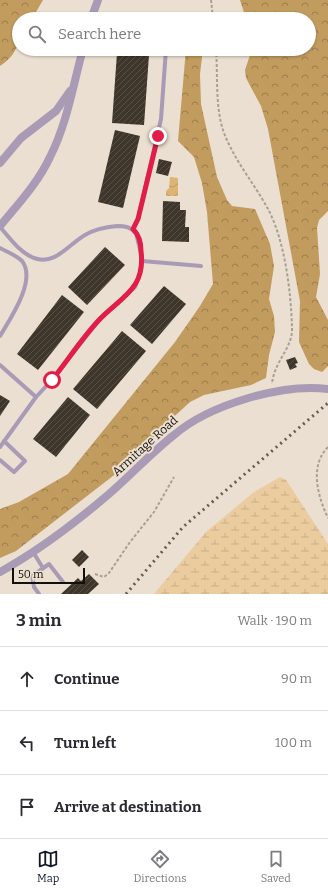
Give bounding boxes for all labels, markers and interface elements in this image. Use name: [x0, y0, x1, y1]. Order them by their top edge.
search box: [12, 12, 316, 56]
icon: search: [26, 23, 48, 45]
text: Search here: [58, 25, 141, 43]
route end: [149, 127, 167, 145]
route start: [43, 371, 61, 389]
street label: Armitage Road: [109, 413, 181, 479]
scale bar: [12, 566, 85, 585]
text: 50 m: [18, 568, 44, 581]
text: 3 min: [16, 610, 61, 631]
text: Walk · 190 m: [237, 613, 312, 628]
icon: ahead: [16, 668, 38, 690]
text: Continue: [54, 670, 120, 688]
text: 90 m: [281, 671, 312, 686]
icon: left: [16, 732, 38, 754]
text: Turn left: [54, 734, 116, 752]
text: 100 m: [275, 735, 312, 750]
icon: arrive: [16, 796, 38, 818]
text: Arrive at destination: [54, 798, 201, 816]
tab: Map: [37, 848, 59, 885]
tab: Directions: [134, 848, 186, 885]
tab: Saved: [261, 848, 291, 885]

